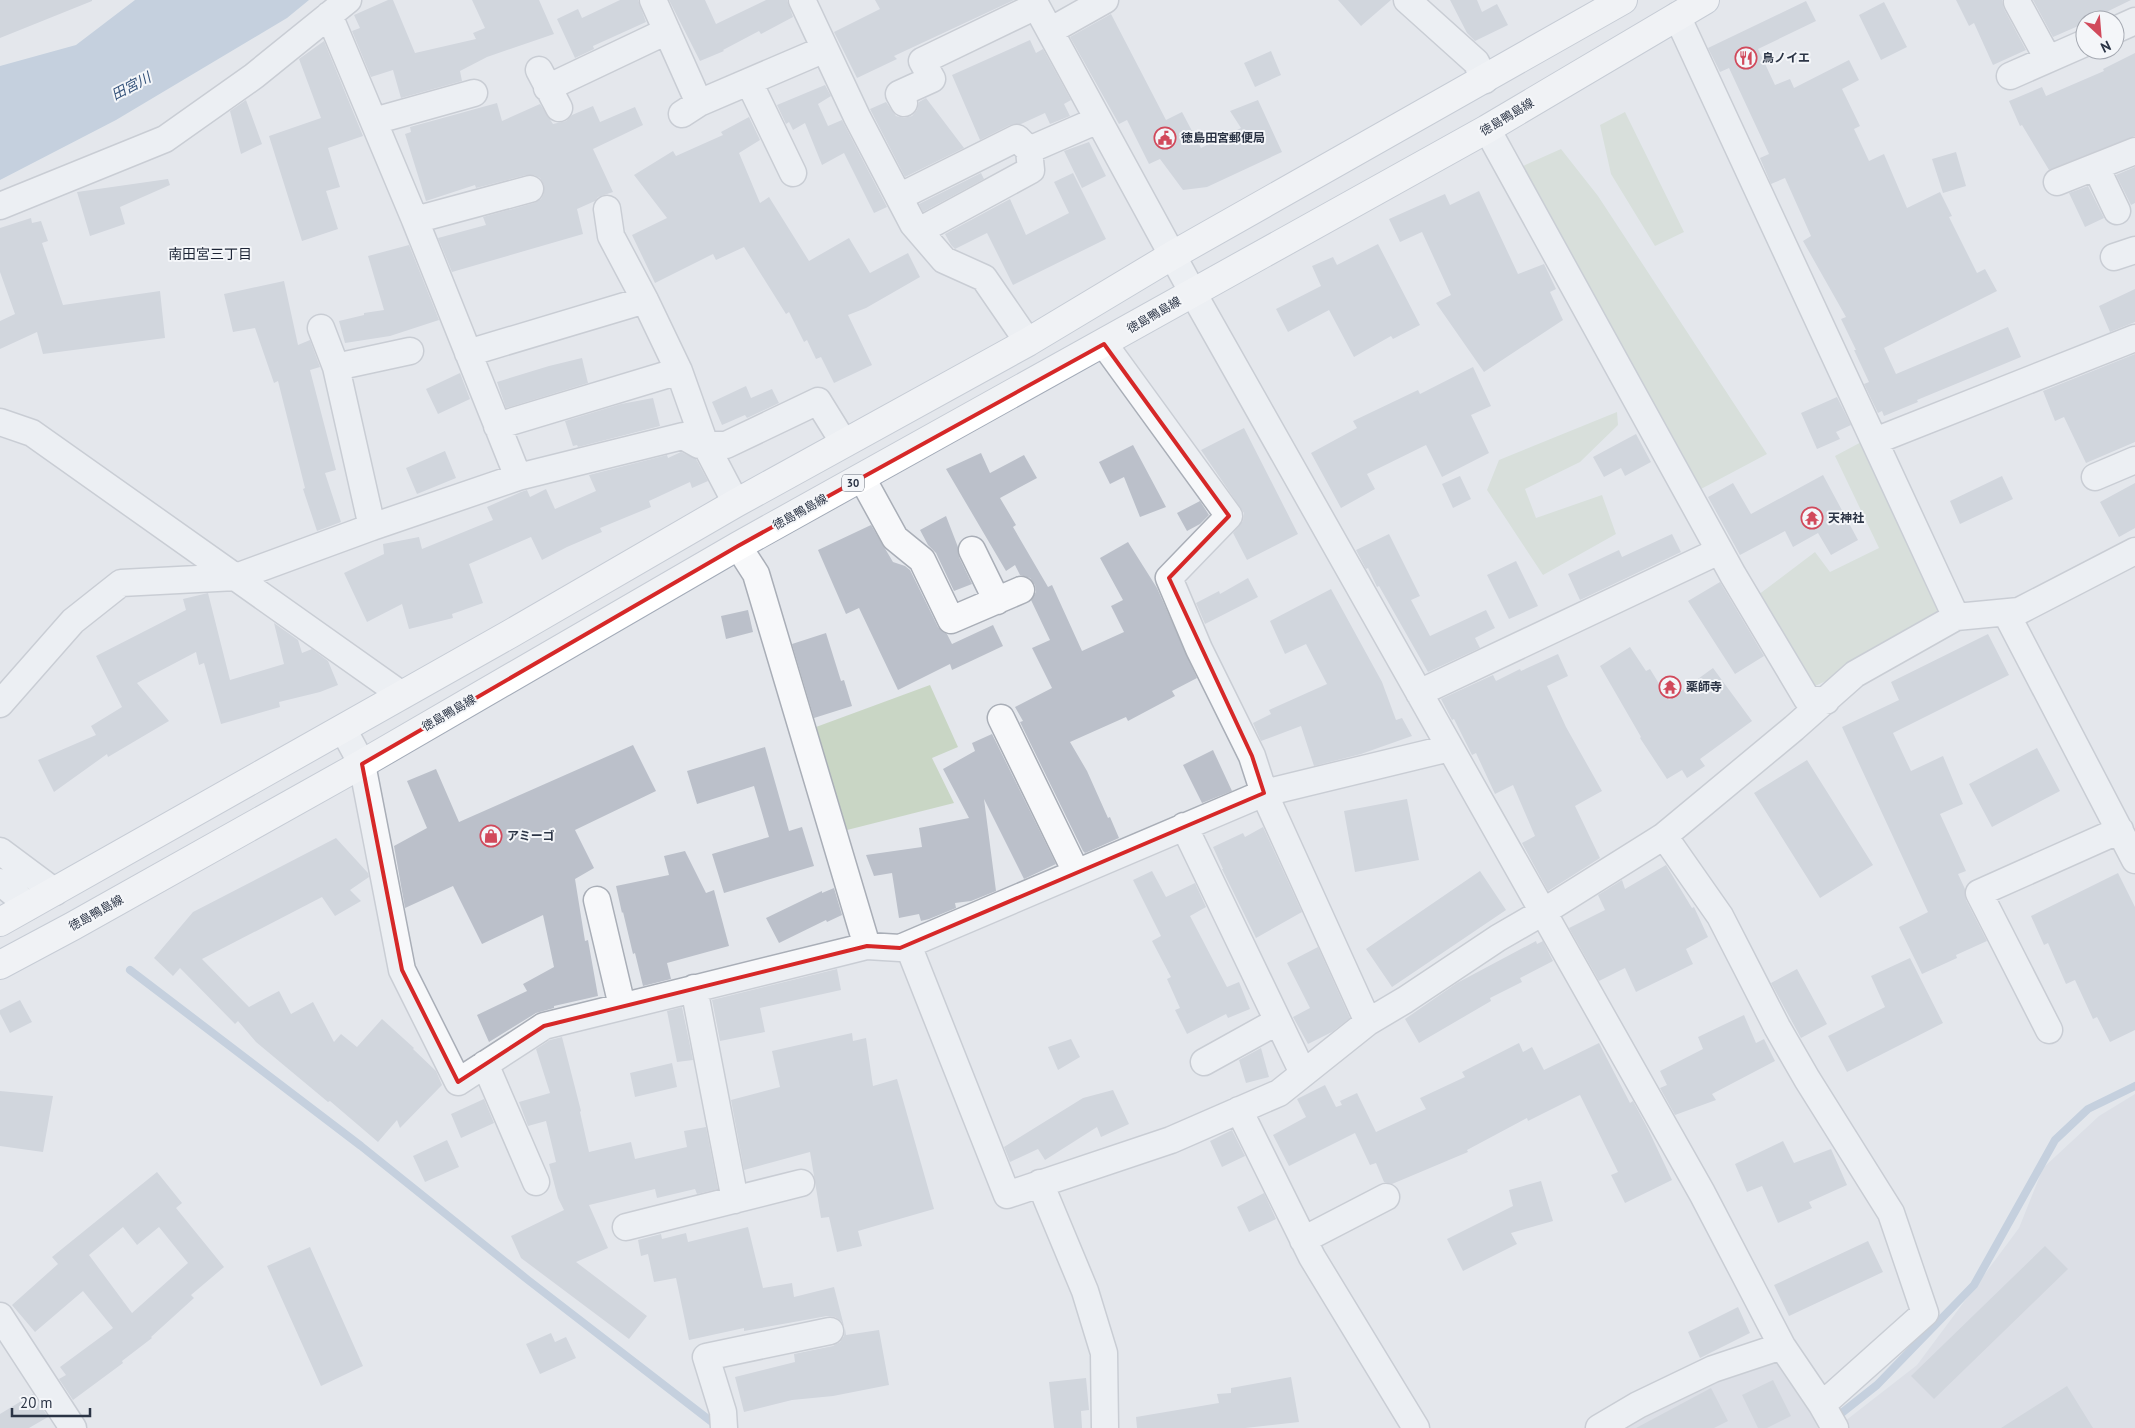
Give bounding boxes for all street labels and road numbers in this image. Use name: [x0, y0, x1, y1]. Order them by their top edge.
street label: 徳島鴨島線: [1477, 95, 1536, 138]
street label: 徳島鴨島線: [1124, 293, 1183, 336]
road number: 30: [842, 474, 864, 492]
street label: 徳島鴨島線: [770, 490, 830, 533]
street label: 徳島鴨島線: [419, 691, 478, 734]
street label: 徳島鴨島線: [66, 891, 126, 934]

